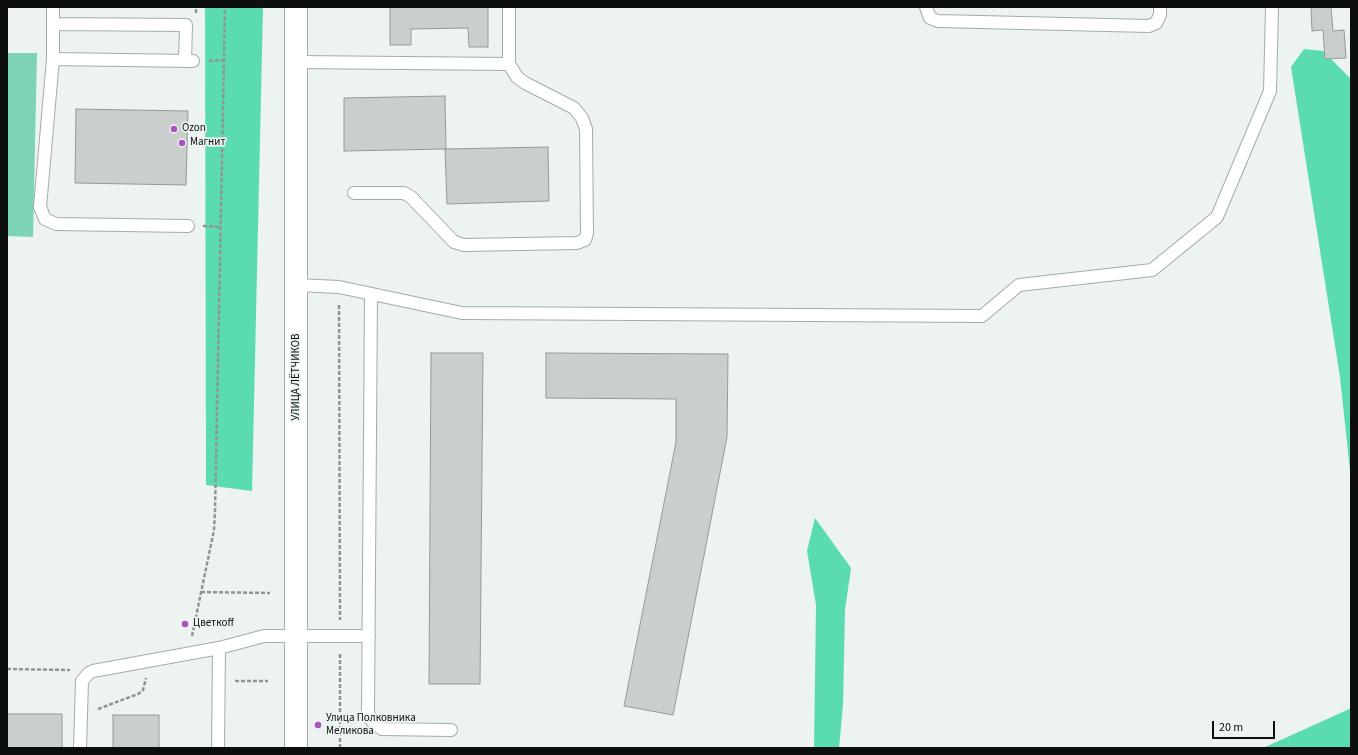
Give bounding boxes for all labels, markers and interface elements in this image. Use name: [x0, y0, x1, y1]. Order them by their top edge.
place label: Ozon: [182, 122, 206, 136]
marker: Ozon: [169, 124, 179, 134]
place label: Магнит: [190, 136, 226, 150]
marker: Магнит: [177, 138, 187, 148]
street label: УЛИЦА ЛЁТЧИКОВ: [290, 334, 304, 420]
place label: Цветкoff: [193, 617, 234, 631]
marker: Цветкoff: [180, 619, 190, 629]
place label: Улица Полковника Меликова: [326, 712, 416, 738]
scale bar: [1214, 713, 1277, 739]
text: 20 m: [1219, 719, 1243, 736]
marker: Улица Полковника Меликова: [313, 720, 323, 730]

